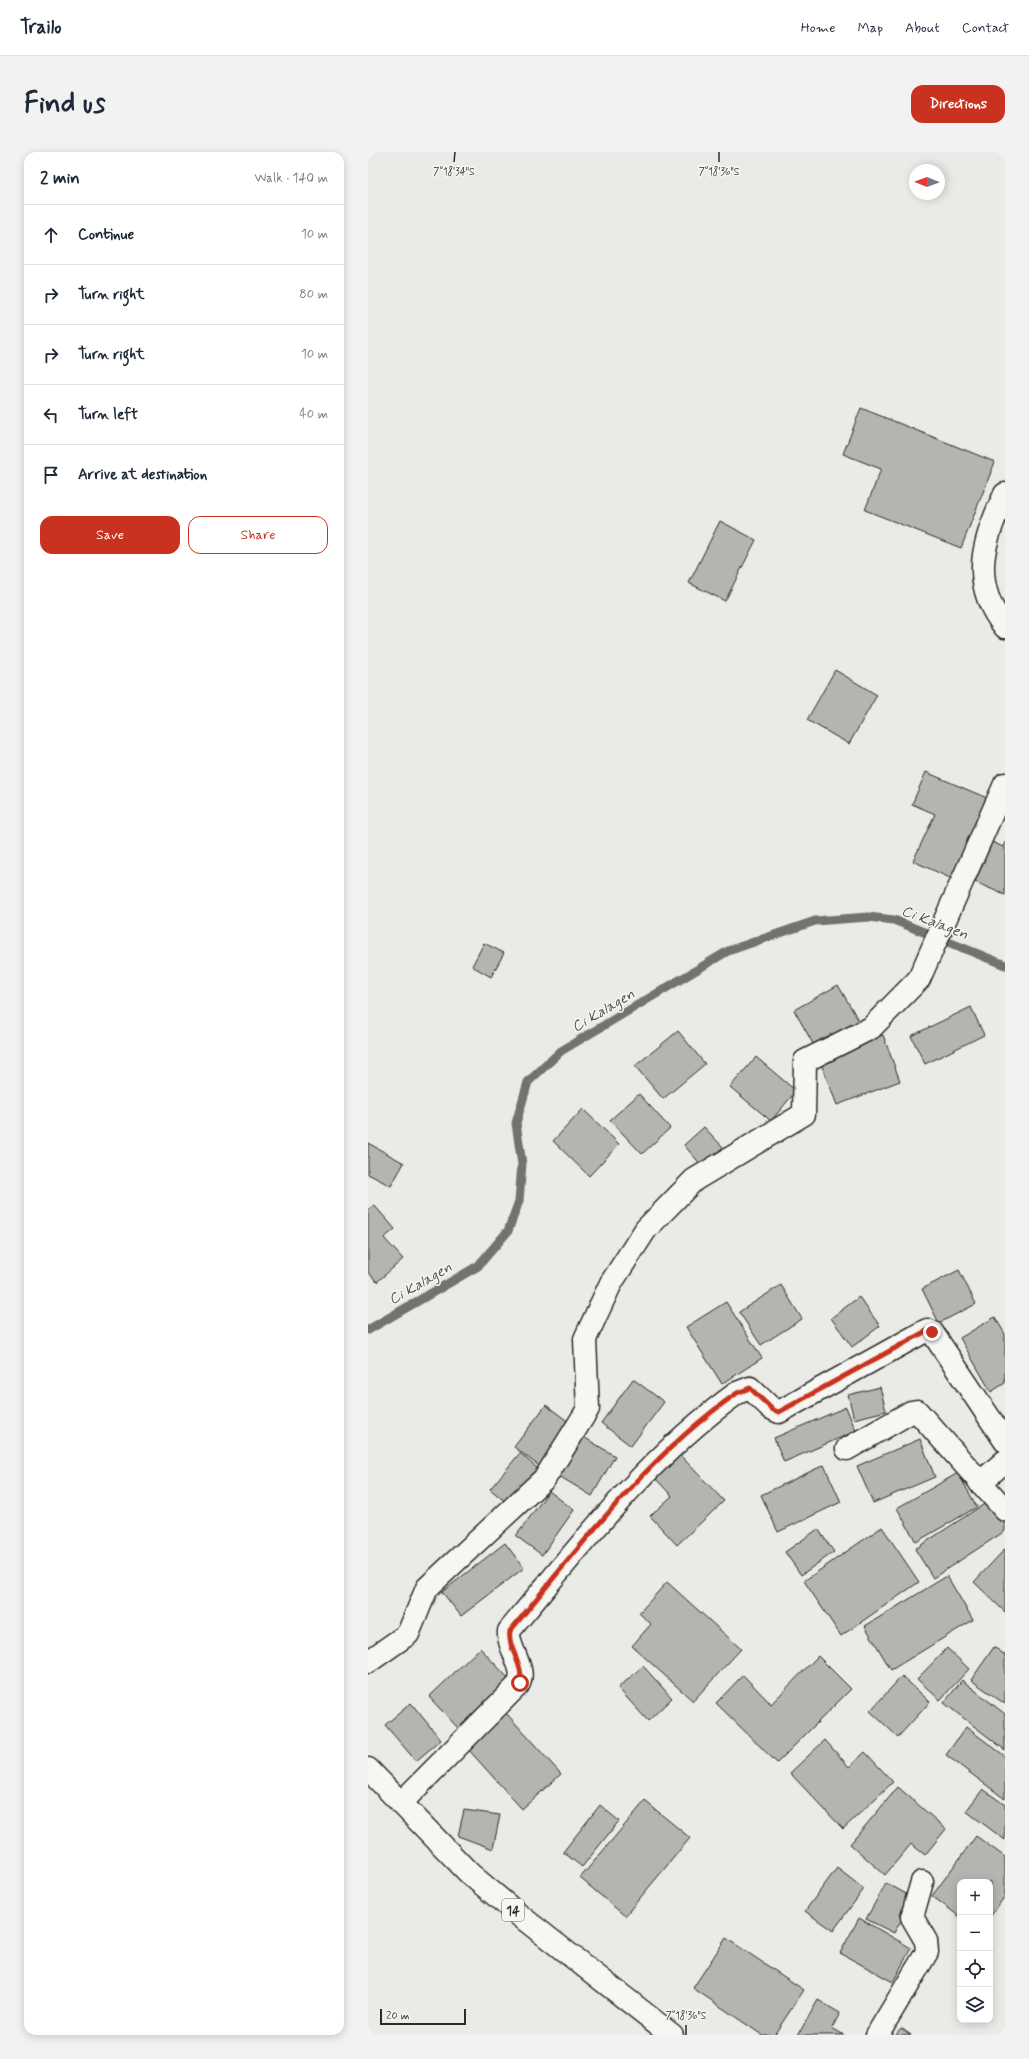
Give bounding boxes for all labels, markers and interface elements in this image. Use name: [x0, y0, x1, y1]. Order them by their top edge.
text: Trailo: [20, 15, 62, 40]
text: Home: [801, 19, 835, 37]
text: Map: [857, 19, 883, 37]
text: About: [905, 19, 940, 37]
text: Contact: [962, 19, 1009, 37]
button: Directions: [911, 85, 1005, 123]
text: Find us: [24, 86, 105, 123]
north arrow: [909, 164, 945, 200]
text: 7°18'34"S: [433, 165, 475, 179]
text: 7°18'36"S: [699, 165, 740, 179]
text: 2 min: [40, 167, 80, 189]
text: Walk · 140 m: [255, 170, 328, 187]
icon: ahead: [40, 224, 62, 246]
text: Continue: [78, 225, 134, 245]
text: 10 m: [301, 226, 328, 243]
icon: right: [40, 284, 62, 306]
text: Turn right: [78, 285, 145, 305]
text: 80 m: [299, 286, 328, 303]
icon: right: [40, 344, 62, 366]
text: Turn right: [78, 345, 145, 365]
text: 10 m: [301, 346, 328, 363]
icon: left: [40, 404, 62, 426]
text: Turn left: [78, 405, 138, 425]
text: 40 m: [299, 406, 328, 423]
icon: arrive: [40, 464, 62, 486]
text: Arrive at destination: [78, 465, 207, 485]
button: Save: [40, 516, 180, 554]
button: Share: [188, 516, 328, 554]
water label: Ci Kalagen: [898, 901, 971, 945]
water label: Ci Kalagen: [568, 984, 639, 1037]
water label: Ci Kalagen: [385, 1258, 456, 1310]
route end: [923, 1323, 941, 1341]
route start: [511, 1674, 529, 1692]
map controls: [957, 1879, 993, 2023]
button: +: [957, 1879, 993, 1915]
road number: 14: [502, 1899, 524, 1921]
button: −: [957, 1915, 993, 1951]
button: locate: [957, 1951, 993, 1987]
button: layers: [957, 1987, 993, 2023]
scale bar: [380, 2007, 466, 2026]
text: 20 m: [386, 2009, 409, 2023]
text: 7°18'36"S: [666, 2009, 707, 2023]

